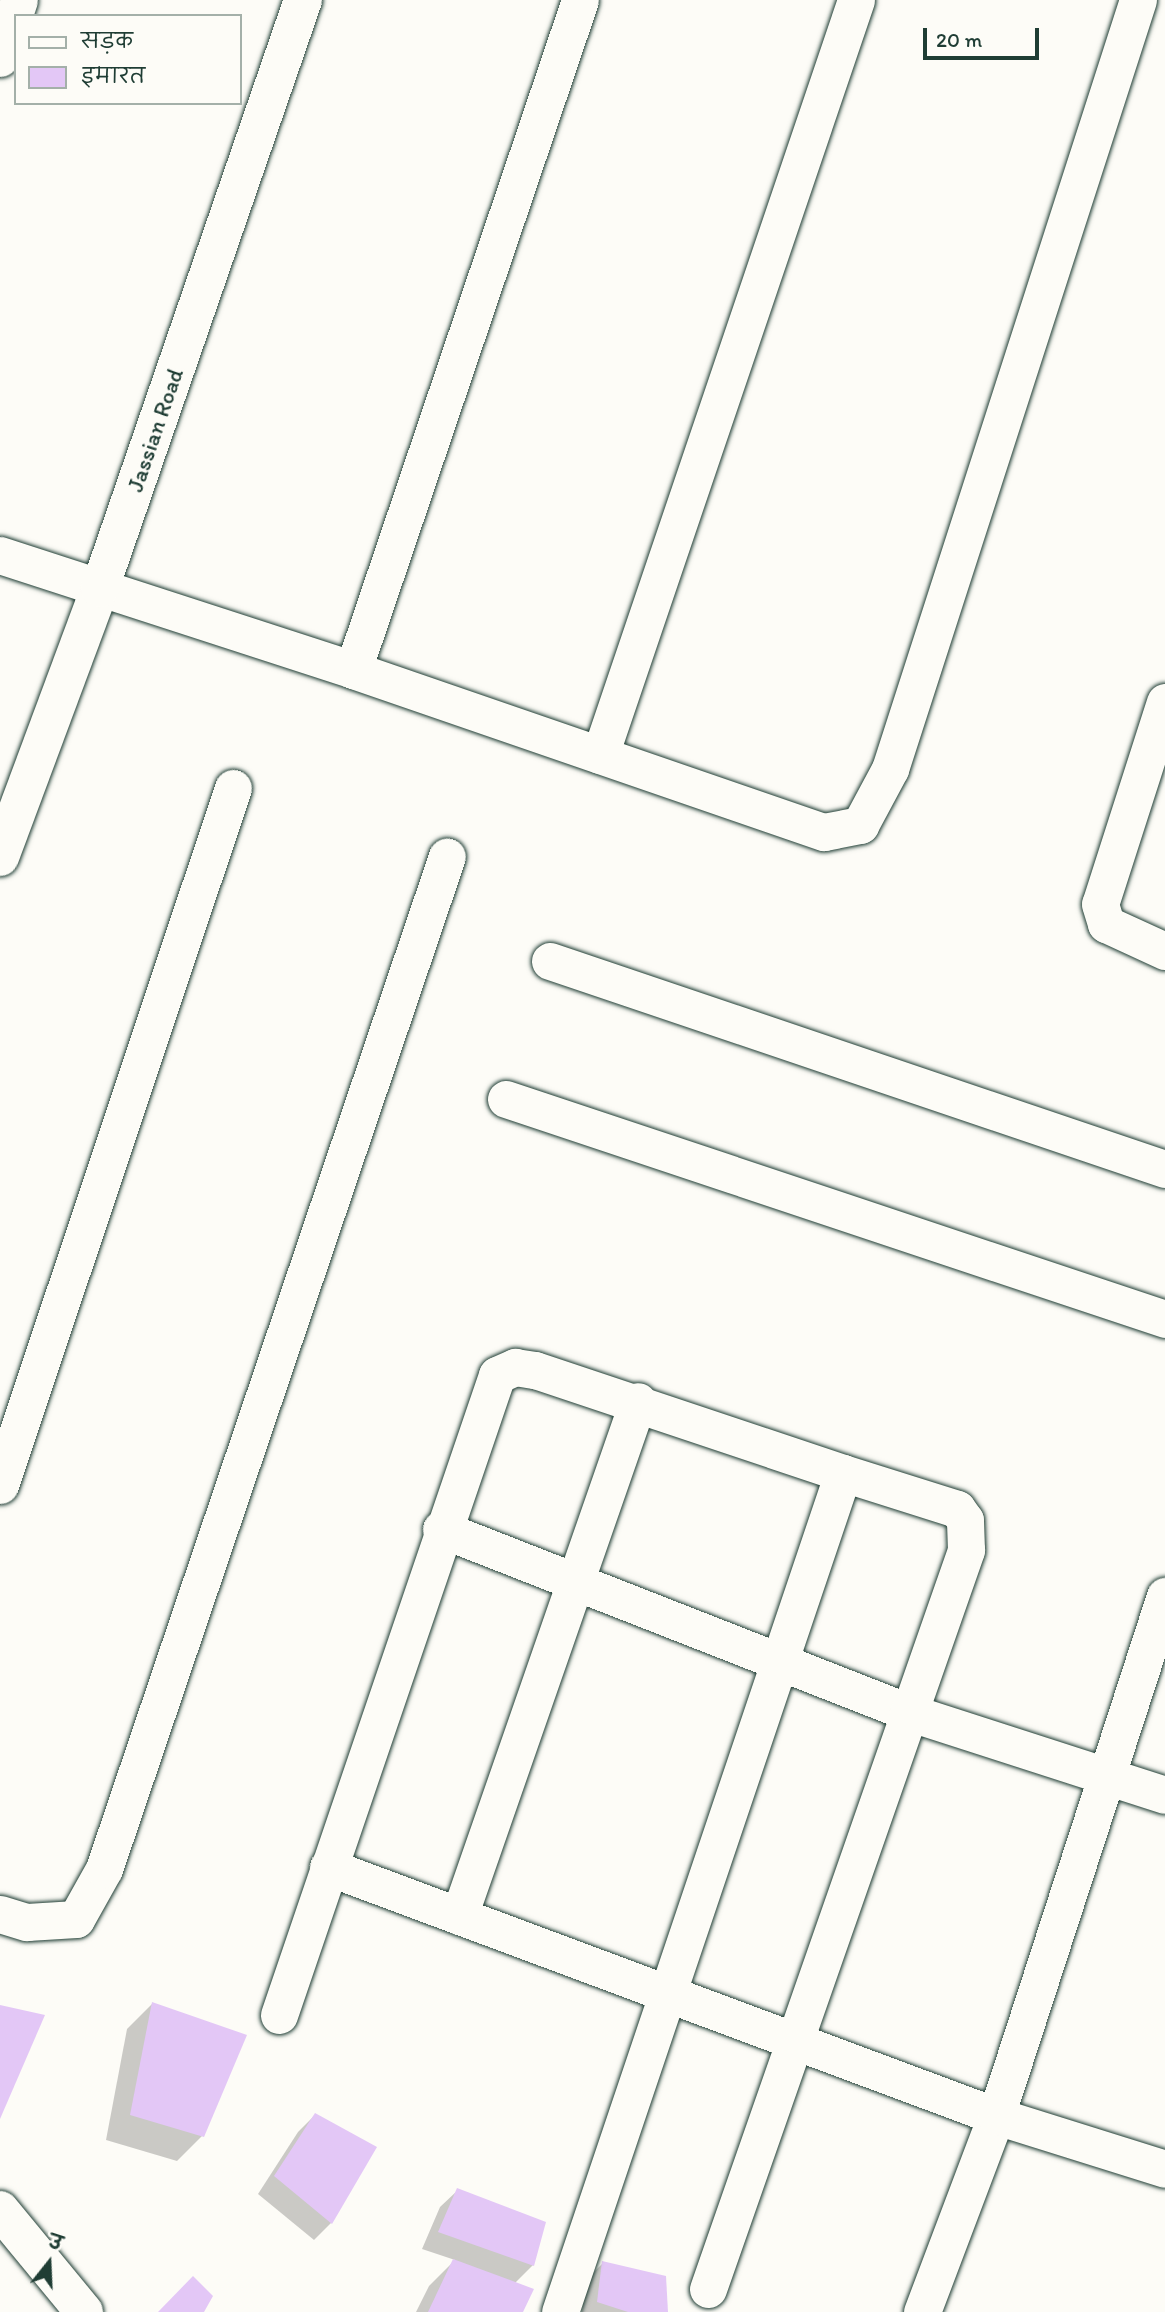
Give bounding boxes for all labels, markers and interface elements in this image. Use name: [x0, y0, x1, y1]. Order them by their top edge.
legend: [14, 14, 242, 105]
scale bar: [927, 14, 1042, 58]
text: 20 m: [936, 27, 982, 52]
text: सड़क: [81, 28, 133, 53]
text: इमारत: [81, 63, 145, 88]
street label: Jassian Road: [121, 365, 189, 495]
north arrow: [14, 2228, 84, 2298]
text: उ: [46, 2230, 65, 2255]

